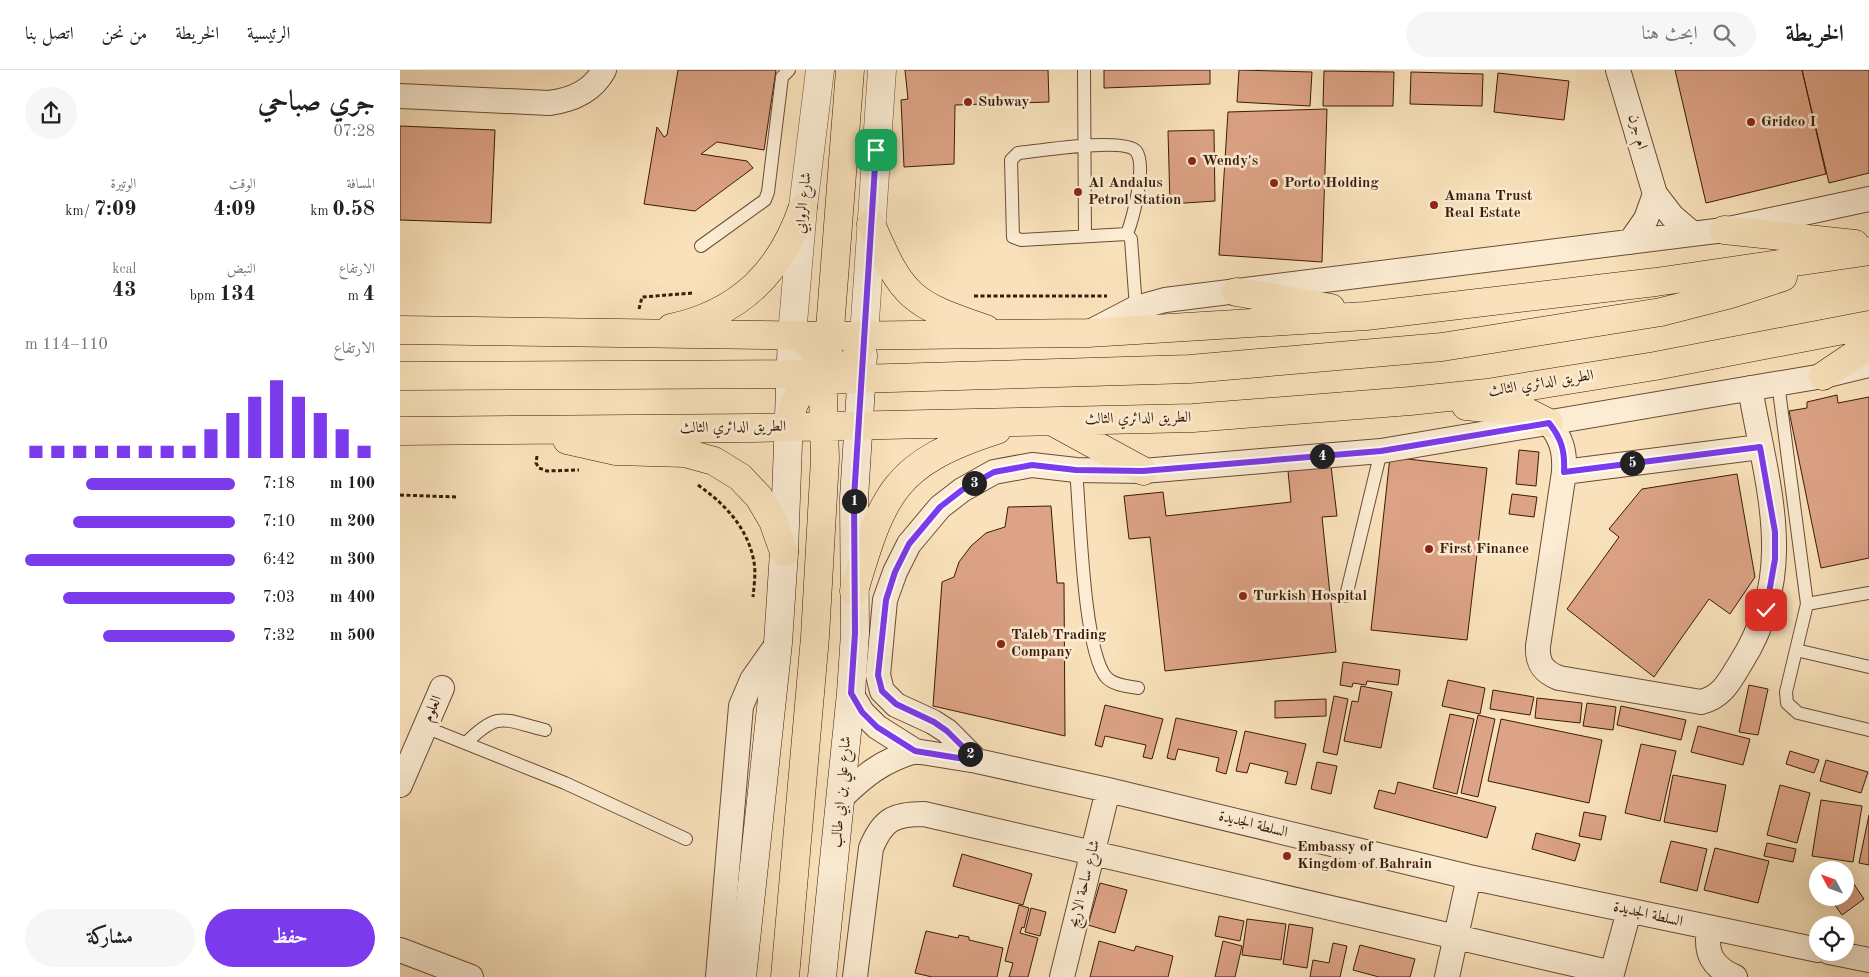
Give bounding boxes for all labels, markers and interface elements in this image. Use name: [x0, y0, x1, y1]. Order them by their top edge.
search box: [1406, 12, 1756, 57]
icon: search: [1710, 21, 1738, 49]
text: الخريطة: [1786, 23, 1844, 47]
text: اتصل بنا: [25, 25, 74, 43]
text: من نحن: [102, 25, 147, 43]
text: الخريطة: [175, 25, 219, 43]
text: الرئيسية: [247, 25, 290, 43]
text: ابحث هنا: [1642, 25, 1698, 44]
button: share: [25, 87, 77, 139]
text: جري صباحي: [258, 89, 375, 117]
place label: Subway: [978, 95, 1029, 110]
marker: Subway: [962, 96, 974, 108]
street label: ام جرن: [1621, 113, 1649, 152]
place label: Gridco I: [1761, 115, 1816, 130]
marker: Gridco I: [1745, 116, 1757, 128]
text: 07:28: [333, 124, 375, 140]
pin: [855, 129, 897, 171]
icon: arrive: [862, 136, 890, 164]
place label: Wendy's: [1202, 154, 1258, 169]
marker: Wendy's: [1186, 155, 1198, 167]
street label: شارع الروابي: [792, 172, 819, 235]
place label: Al Andalus Petrol Station: [1088, 176, 1181, 208]
place label: Porto Holding: [1284, 176, 1379, 191]
text: الوتيرة: [111, 177, 136, 191]
text: الوقت: [229, 177, 256, 191]
text: المسافة: [346, 177, 375, 191]
marker: Porto Holding: [1268, 177, 1280, 189]
marker: Al Andalus Petrol Station: [1072, 186, 1084, 198]
place label: Amana Trust Real Estate: [1444, 189, 1533, 221]
text: 7:09: [94, 199, 136, 220]
text: 4:09: [213, 199, 256, 220]
text: 0.58: [333, 199, 375, 220]
marker: Amana Trust Real Estate: [1428, 199, 1440, 211]
text: /km: [65, 204, 94, 218]
text: km: [310, 204, 333, 218]
text: kcal: [112, 262, 136, 276]
text: النبض: [227, 262, 256, 276]
text: الارتفاع: [339, 262, 375, 276]
text: 43: [112, 280, 136, 301]
text: 134: [219, 284, 256, 305]
text: 4: [363, 284, 375, 305]
text: bpm: [190, 289, 219, 303]
text: m: [348, 289, 363, 303]
text: 110–114 m: [25, 337, 108, 353]
text: الارتفاع: [333, 341, 375, 357]
street label: الطريق الدائري الثالث: [1487, 368, 1595, 403]
street label: الطريق الدائري الثالث: [1085, 411, 1191, 430]
street label: الطريق الدائري الثالث: [680, 420, 786, 439]
pin: 4: [1310, 444, 1334, 468]
text: 4: [1318, 449, 1327, 463]
pin: 5: [1620, 450, 1644, 476]
text: 5: [1628, 456, 1637, 470]
pin: 3: [962, 470, 986, 496]
text: 7:18: [263, 476, 295, 492]
text: 100 m: [330, 476, 375, 492]
text: 3: [970, 476, 979, 490]
pin: 1: [842, 488, 866, 514]
text: 1: [850, 494, 859, 508]
text: 7:10: [263, 514, 295, 530]
text: 200 m: [330, 514, 375, 530]
place label: First Finance: [1439, 542, 1529, 557]
marker: First Finance: [1423, 543, 1435, 555]
text: 6:42: [263, 552, 295, 568]
text: 300 m: [330, 552, 375, 568]
place label: Turkish Hospital: [1253, 589, 1367, 604]
pin: [1745, 589, 1787, 631]
text: 7:03: [263, 590, 295, 606]
text: 400 m: [330, 590, 375, 606]
marker: Turkish Hospital: [1237, 590, 1249, 602]
icon: check: [1752, 596, 1780, 624]
text: 7:32: [263, 628, 295, 644]
text: 500 m: [330, 628, 375, 644]
place label: Taleb Trading Company: [1011, 628, 1107, 660]
marker: Taleb Trading Company: [995, 638, 1007, 650]
street label: العلوم: [421, 694, 449, 726]
street label: شارع علي بن ابي طالب: [830, 736, 859, 849]
pin: 2: [958, 742, 982, 766]
text: 2: [966, 747, 975, 761]
street label: السلطة الجديدة: [1217, 809, 1289, 841]
street label: شارع ساحة الاريج: [1067, 839, 1108, 931]
place label: Embassy of Kingdom of Bahrain: [1297, 840, 1432, 872]
marker: Embassy of Kingdom of Bahrain: [1281, 850, 1293, 862]
north arrow: [1809, 861, 1854, 906]
map controls: [1809, 861, 1854, 961]
street label: السلطة الجديدة: [1612, 900, 1684, 930]
button: مشاركة: [25, 909, 195, 967]
button: حفظ: [205, 909, 375, 967]
button: locate: [1809, 916, 1854, 961]

